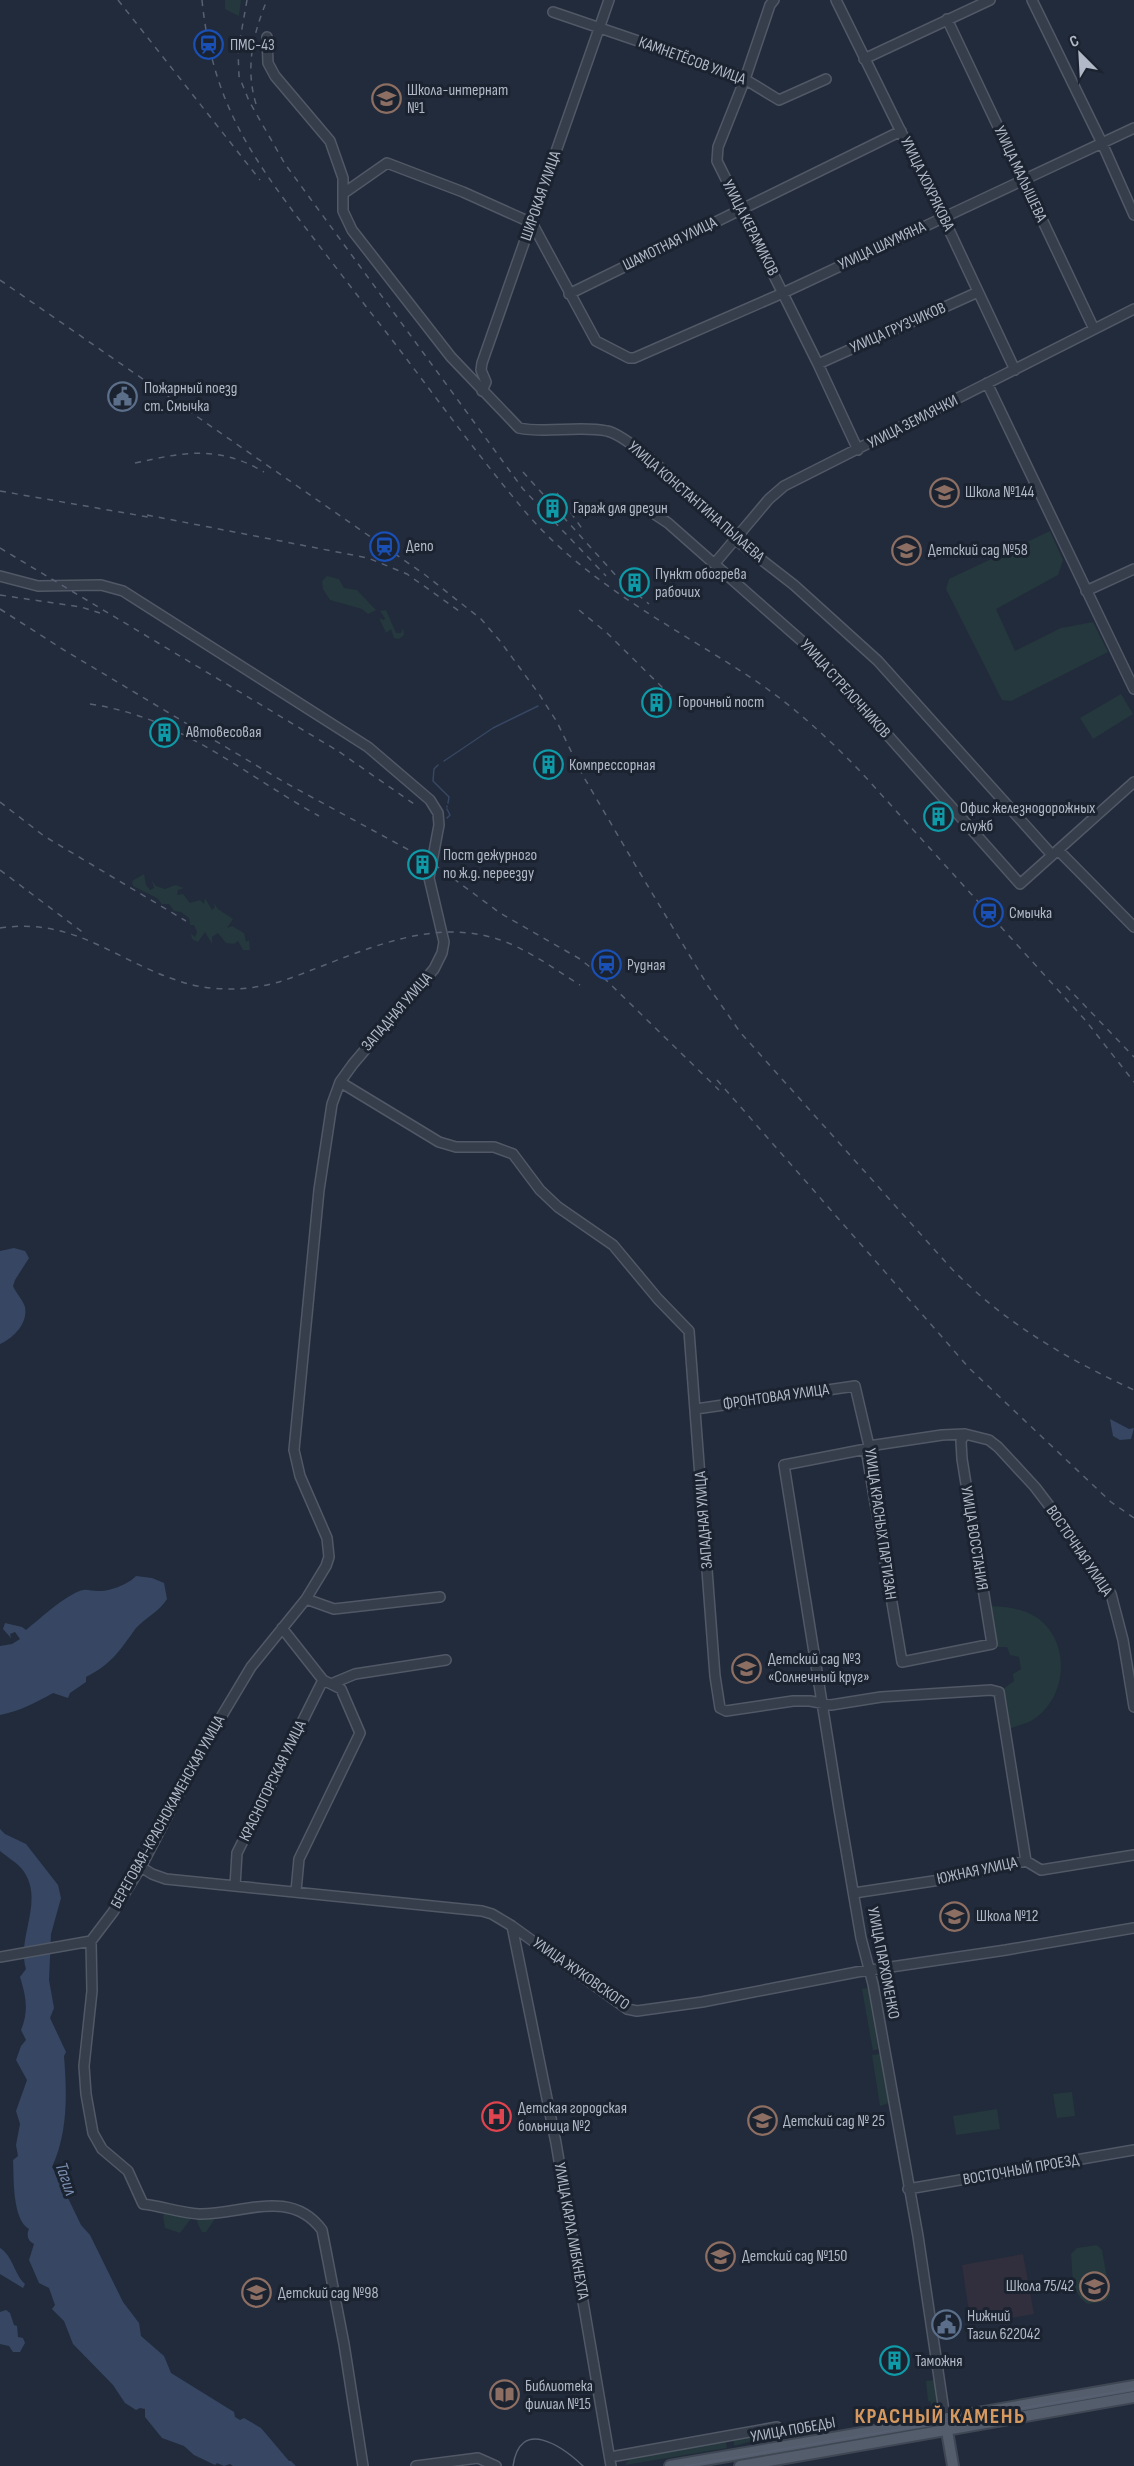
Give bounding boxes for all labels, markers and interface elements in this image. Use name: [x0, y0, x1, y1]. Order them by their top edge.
north arrow: [1050, 24, 1110, 84]
station icon: ПМС-43: [193, 29, 225, 61]
text: С: [1067, 31, 1082, 52]
street label: КАМНЕТЁСОВ УЛИЦА: [636, 33, 748, 89]
place label: ПМС-43: [230, 36, 275, 55]
place label: Школа-интернат №1: [407, 81, 508, 118]
school or university icon: Школа-интернат №1: [370, 83, 402, 115]
street label: УЛИЦА МАЛЫШЕВА: [989, 123, 1051, 225]
street label: УЛИЦА ХОХРЯКОВА: [896, 134, 958, 234]
street label: ШИРОКАЯ УЛИЦА: [517, 148, 565, 243]
street label: УЛИЦА КЕРАМИКОВ: [718, 177, 782, 279]
street label: ШАМОТНАЯ УЛИЦА: [620, 213, 720, 275]
street label: УЛИЦА ШАУМЯНА: [835, 217, 929, 275]
street label: УЛИЦА ГРУЗЧИКОВ: [847, 298, 949, 358]
place label: Пожарный поезд ст. Смычка: [144, 379, 237, 416]
public building icon: Пожарный поезд ст. Смычка: [107, 381, 139, 413]
street label: УЛИЦА ЗЕМЛЯЧКИ: [865, 391, 961, 453]
street label: УЛИЦА КОНСТАНТИНА ПЫЛАЕВА: [624, 437, 768, 567]
school or university icon: Школа №144: [928, 476, 960, 508]
place label: Школа №144: [965, 483, 1034, 502]
building icon: Гараж для дрезин: [536, 492, 568, 524]
place label: Гараж для дрезин: [573, 499, 668, 518]
station icon: Депо: [369, 530, 401, 562]
school or university icon: Детский сад №58: [891, 534, 923, 566]
place label: Депо: [406, 537, 434, 556]
place label: Детский сад №58: [928, 541, 1028, 560]
place label: Пункт обогрева рабочих: [655, 565, 747, 602]
building icon: Пункт обогрева рабочих: [618, 567, 650, 599]
street label: УЛИЦА СТРЕЛОЧНИКОВ: [796, 636, 894, 742]
building icon: Горочный пост: [641, 686, 673, 718]
place label: Горочный пост: [678, 693, 764, 712]
building icon: Автовесовая: [149, 716, 181, 748]
place label: Автовесовая: [185, 723, 261, 742]
building icon: Компрессорная: [532, 749, 564, 781]
place label: Компрессорная: [569, 756, 655, 775]
place label: Офис железнодорожных служб: [960, 799, 1095, 836]
building icon: Офис железнодорожных служб: [923, 801, 955, 833]
place label: Пост дежурного по ж.д. переезду: [443, 846, 537, 883]
building icon: Пост дежурного по ж.д. переезду: [406, 848, 438, 880]
station icon: Смычка: [972, 897, 1004, 929]
place label: Смычка: [1009, 904, 1052, 923]
station icon: Рудная: [590, 949, 622, 981]
place label: Рудная: [627, 956, 666, 975]
street label: ЗАПАДНАЯ УЛИЦА: [358, 969, 436, 1055]
street label: ФРОНТОВАЯ УЛИЦА: [722, 1380, 830, 1414]
street label: УЛИЦА КРАСНЫХ ПАРТИЗАН: [860, 1447, 900, 1601]
street label: ЗАПАДНАЯ УЛИЦА: [691, 1470, 717, 1569]
street label: УЛИЦА ВОССТАНИЯ: [956, 1485, 992, 1591]
street label: ВОСТОЧНАЯ УЛИЦА: [1042, 1502, 1116, 1600]
place label: Детский сад №3 «Солнечный круг»: [768, 1650, 870, 1687]
school or university icon: Детский сад №3 «Солнечный круг»: [731, 1652, 763, 1684]
street label: БЕРЕГОВАЯ-КРАСНОКАМЕНСКАЯ УЛИЦА: [107, 1712, 229, 1912]
street label: КРАСНОГОРСКАЯ УЛИЦА: [236, 1717, 311, 1845]
street label: ЮЖНАЯ УЛИЦА: [935, 1853, 1019, 1889]
school or university icon: Школа №12: [939, 1900, 971, 1932]
street label: УЛИЦА ПАРХОМЕНКО: [863, 1905, 903, 2021]
place label: Школа №12: [976, 1907, 1038, 1926]
street label: УЛИЦА ЖУКОВСКОГО: [529, 1934, 633, 2014]
place label: Детская городская больница №2: [518, 2099, 627, 2136]
hospital icon: Детская городская больница №2: [481, 2101, 513, 2133]
school or university icon: Детский сад № 25: [746, 2105, 778, 2137]
place label: Детский сад № 25: [783, 2112, 885, 2131]
street label: ВОСТОЧНЫЙ ПРОЕЗД: [962, 2150, 1081, 2190]
water label: Тагил: [51, 2160, 81, 2198]
street label: УЛИЦА КАРЛА ЛИБКНЕХТА: [550, 2161, 592, 2301]
school or university icon: Детский сад №150: [705, 2240, 737, 2272]
place label: Детский сад №150: [742, 2247, 847, 2266]
school or university icon: Школа 75/42: [1079, 2270, 1111, 2302]
school or university icon: Детский сад №98: [241, 2277, 273, 2309]
place label: Школа 75/42: [1006, 2277, 1074, 2296]
place label: Детский сад №98: [278, 2284, 378, 2303]
place label: Нижний Тагил 622042: [967, 2307, 1040, 2344]
public building icon: Нижний Тагил 622042: [930, 2309, 962, 2341]
building icon: Таможня: [878, 2345, 910, 2377]
place label: Таможня: [915, 2352, 963, 2371]
place label: Библиотека филиал №15: [525, 2377, 593, 2414]
library icon: Библиотека филиал №15: [488, 2379, 520, 2411]
district label: КРАСНЫЙ КАМЕНЬ: [854, 2403, 1026, 2430]
street label: УЛИЦА ПОБЕДЫ: [749, 2413, 837, 2447]

